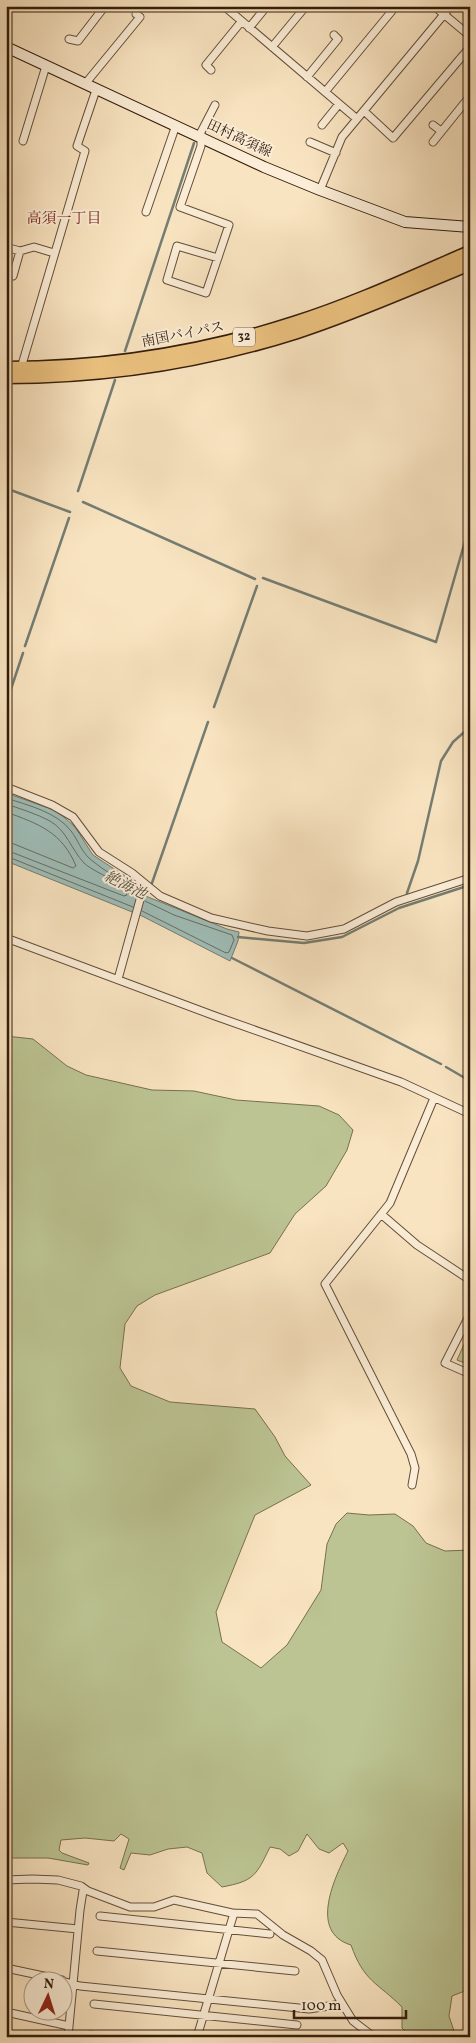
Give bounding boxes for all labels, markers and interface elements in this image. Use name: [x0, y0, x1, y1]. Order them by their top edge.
street label: 田村高須線: [203, 116, 275, 162]
district label: 高須一丁目: [26, 209, 102, 230]
street label: 南国バイパス: [140, 318, 226, 352]
road number: 32: [233, 328, 255, 347]
water label: 絶海池: [100, 866, 152, 906]
north arrow: [22, 1970, 72, 2020]
text: N: [43, 1975, 55, 1994]
scale bar: [294, 1988, 406, 2020]
text: 100 m: [301, 1996, 341, 2017]

